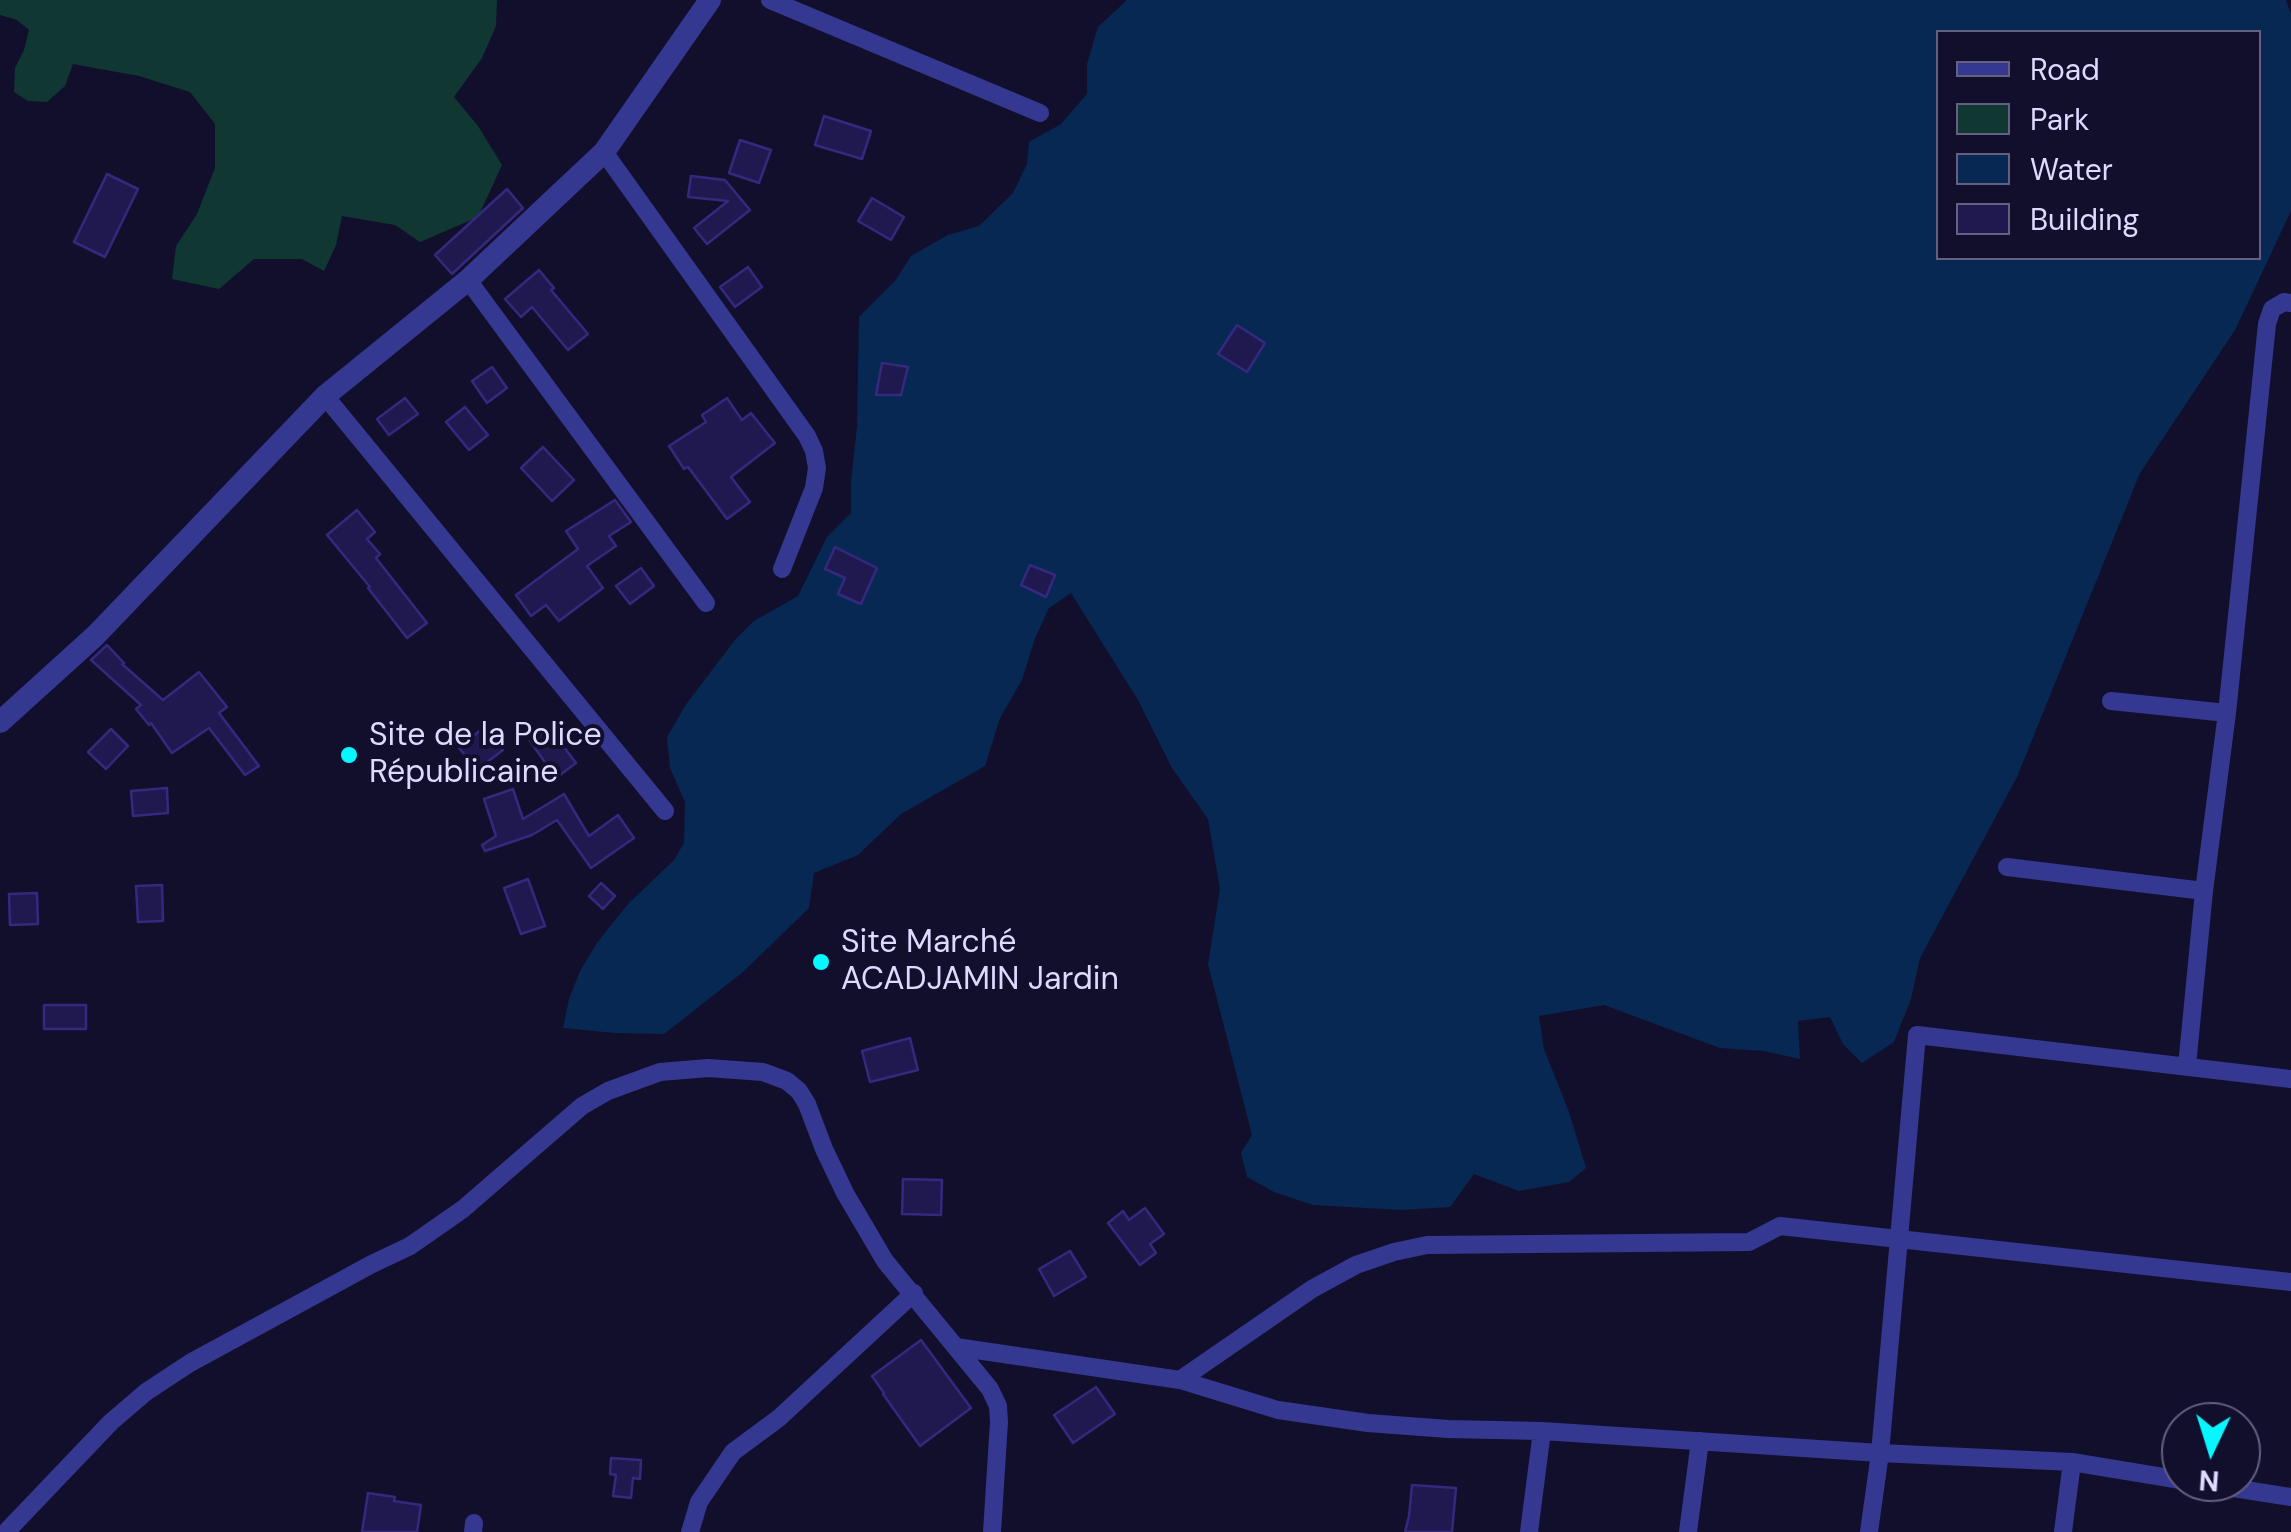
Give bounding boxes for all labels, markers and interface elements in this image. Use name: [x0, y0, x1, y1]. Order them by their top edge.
legend: [1936, 30, 2261, 260]
text: Road: [2030, 50, 2100, 89]
text: Park: [2030, 100, 2089, 139]
text: Water: [2030, 150, 2113, 189]
text: Building: [2030, 200, 2139, 239]
place label: Site de la Police Républicaine: [369, 718, 602, 793]
marker: Site de la Police Républicaine: [338, 744, 360, 766]
place label: Site Marché ACADJAMIN Jardin: [841, 925, 1119, 1000]
marker: Site Marché ACADJAMIN Jardin: [810, 951, 832, 973]
north arrow: [2161, 1402, 2261, 1502]
text: N: [2198, 1461, 2220, 1500]

